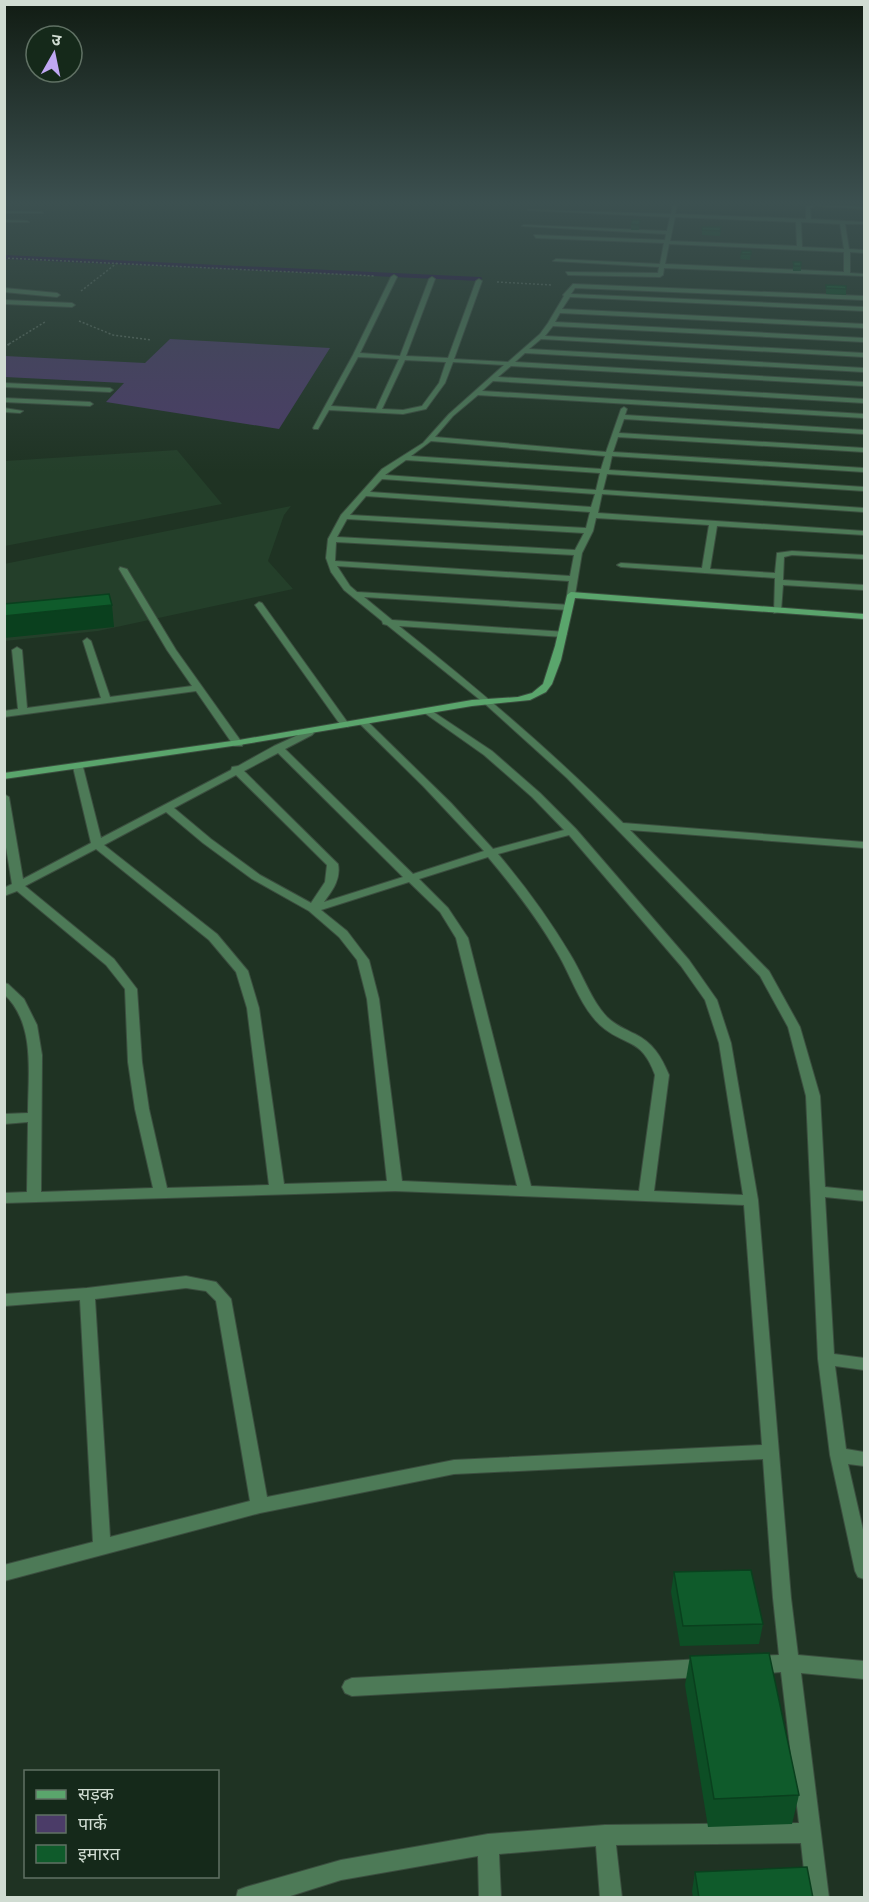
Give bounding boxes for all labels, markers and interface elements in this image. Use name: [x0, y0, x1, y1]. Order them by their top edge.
north arrow: [24, 24, 84, 84]
text: उ: [50, 30, 63, 49]
legend: [24, 1770, 219, 1878]
text: सड़क: [78, 1783, 115, 1804]
text: पार्क: [78, 1813, 108, 1833]
text: इमारत: [78, 1843, 121, 1863]

